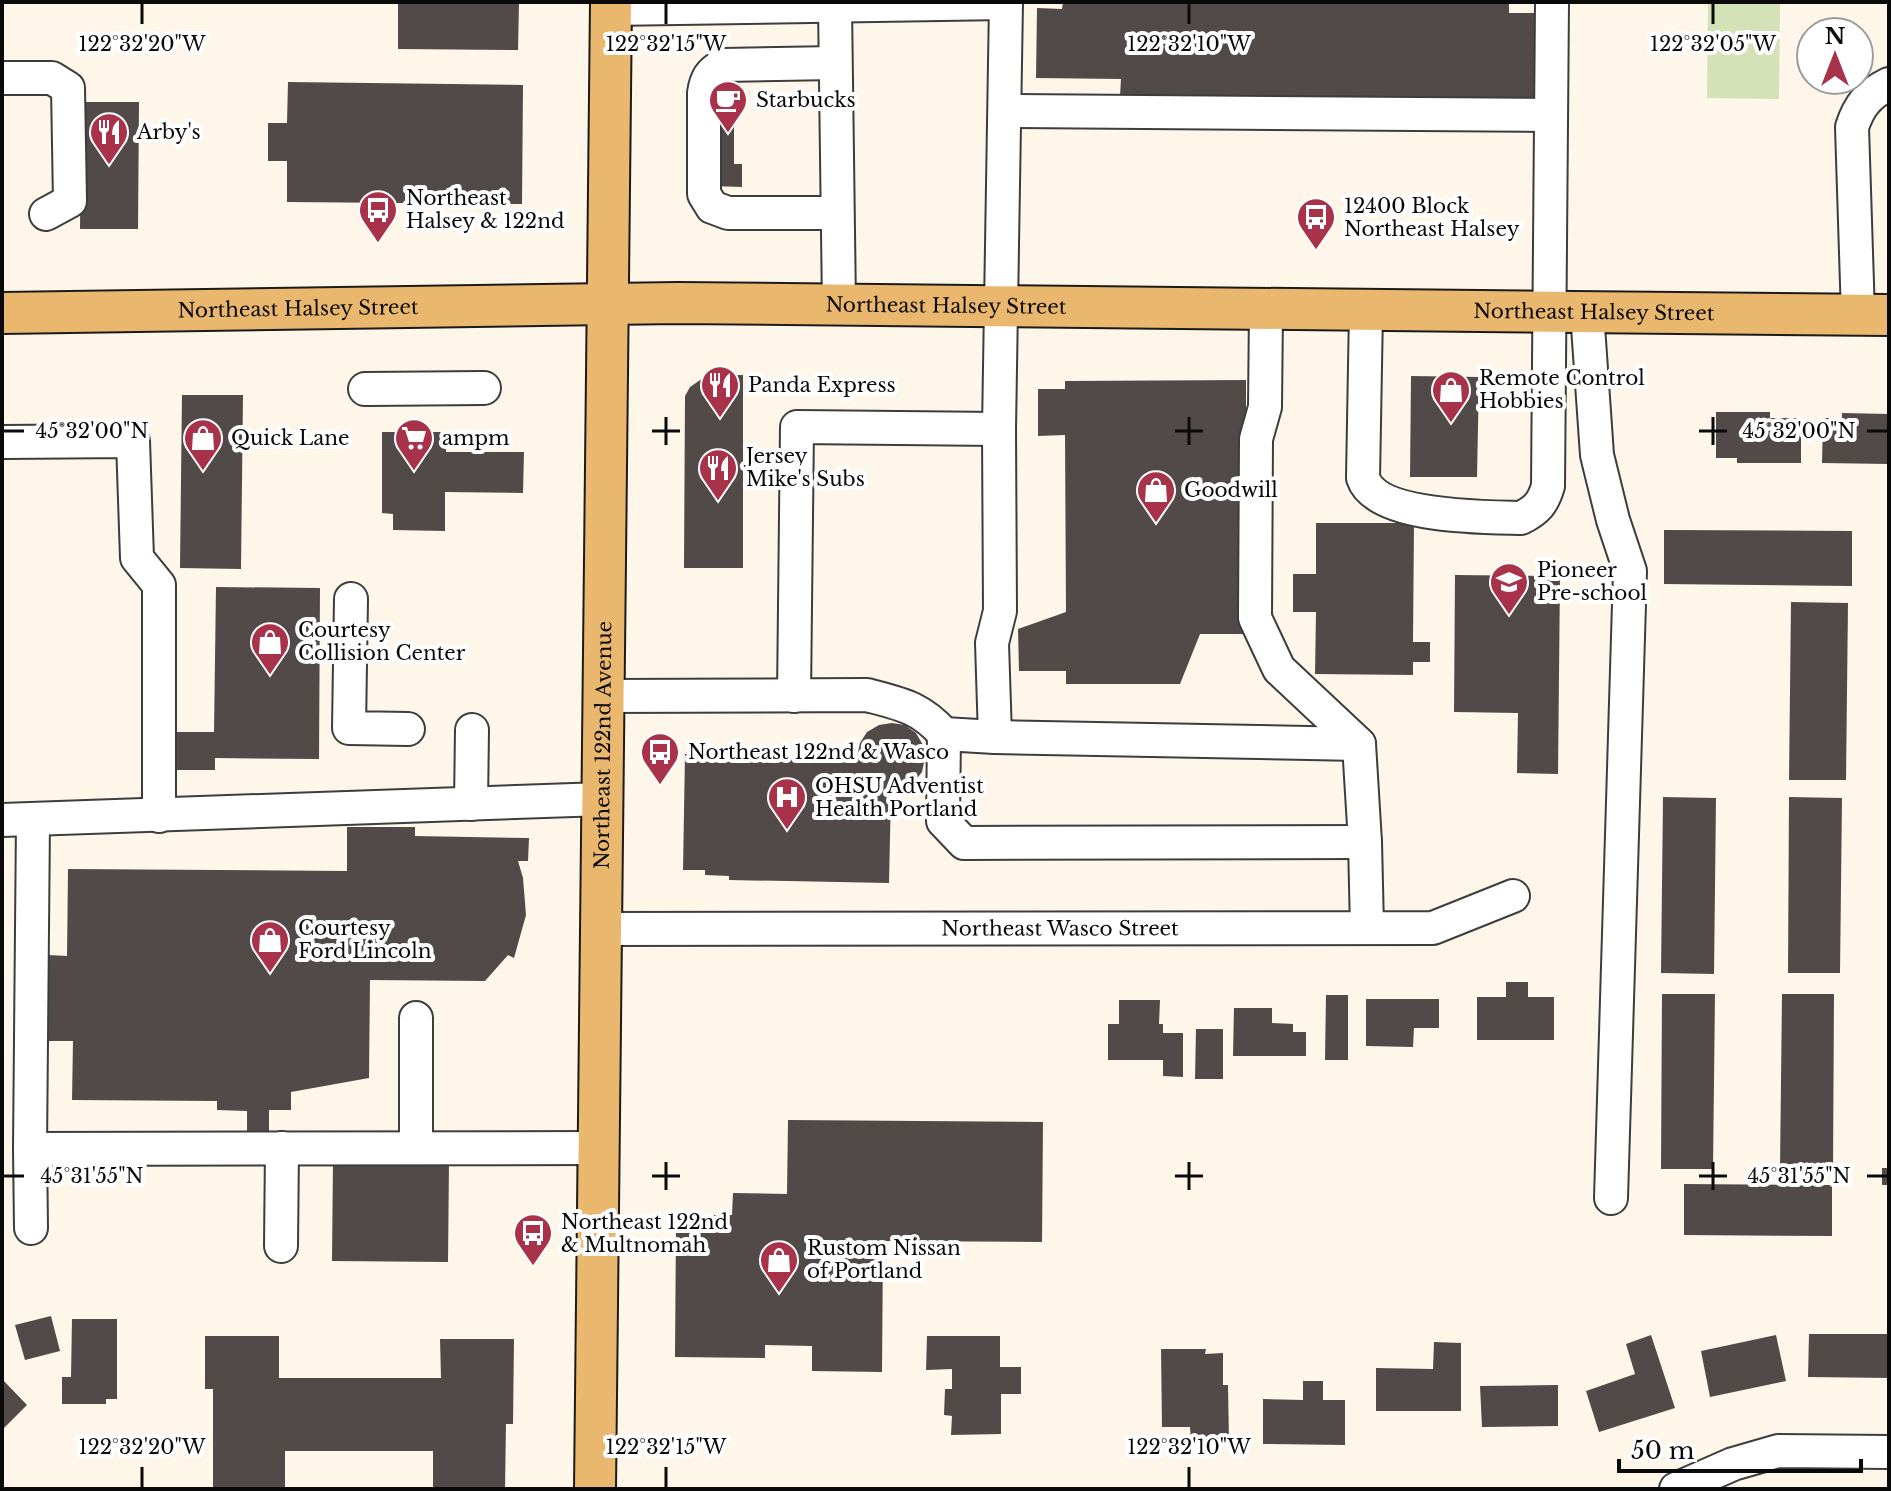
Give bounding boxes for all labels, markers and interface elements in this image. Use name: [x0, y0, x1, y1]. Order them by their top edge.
north arrow: [1795, 16, 1875, 96]
text: N: [1825, 23, 1846, 50]
text: 122°32'20"W: [79, 32, 206, 56]
text: 122°32'15"W: [606, 32, 727, 56]
text: 122°32'10"W: [1127, 32, 1251, 56]
text: 122°32'05"W: [1650, 32, 1776, 56]
cafe icon: Starbucks: [707, 79, 749, 134]
place label: Starbucks: [756, 88, 856, 112]
restaurant icon: Arby's: [88, 111, 130, 166]
place label: Arby's: [136, 120, 201, 144]
place label: Northeast Halsey & 122nd: [406, 186, 564, 233]
bus stop icon: Northeast Halsey & 122nd: [357, 189, 399, 244]
place label: 12400 Block Northeast Halsey: [1344, 194, 1520, 241]
bus stop icon: 12400 Block Northeast Halsey: [1295, 196, 1337, 251]
street label: Northeast Halsey Street: [825, 292, 1067, 319]
street label: Northeast Halsey Street: [177, 295, 419, 322]
street label: Northeast Halsey Street: [1473, 299, 1715, 325]
restaurant icon: Panda Express: [699, 364, 741, 419]
place label: Remote Control Hobbies: [1479, 366, 1645, 413]
shop icon: Remote Control Hobbies: [1430, 369, 1472, 424]
place label: Panda Express: [748, 373, 896, 397]
shop icon: Quick Lane: [182, 417, 224, 472]
supermarket icon: ampm: [393, 417, 435, 472]
text: 45°32'00"N: [36, 419, 148, 443]
text: 45°32'00"N: [1743, 419, 1855, 443]
place label: Quick Lane: [231, 426, 350, 450]
place label: ampm: [442, 426, 510, 450]
place label: Jersey Mike's Subs: [743, 444, 865, 491]
restaurant icon: Jersey Mike's Subs: [697, 447, 739, 502]
shop icon: Goodwill: [1135, 469, 1177, 524]
place label: Goodwill: [1184, 478, 1278, 502]
place label: Pioneer Pre-school: [1537, 558, 1647, 605]
school or university icon: Pioneer Pre-school: [1488, 561, 1530, 616]
place label: Courtesy Collision Center: [298, 618, 466, 665]
shop icon: Courtesy Collision Center: [249, 621, 291, 676]
street label: Northeast 122nd Avenue: [590, 621, 616, 869]
bus stop icon: Northeast 122nd & Wasco: [639, 731, 681, 786]
place label: Northeast 122nd & Wasco: [688, 740, 949, 764]
place label: OHSU Adventist Health Portland: [815, 774, 984, 821]
hospital icon: OHSU Adventist Health Portland: [766, 776, 808, 831]
place label: Courtesy Ford Lincoln: [298, 916, 432, 963]
street label: Northeast Wasco Street: [941, 916, 1179, 941]
shop icon: Courtesy Ford Lincoln: [249, 919, 291, 974]
text: 45°31'55"N: [40, 1164, 144, 1188]
text: 45°31'55"N: [1747, 1164, 1851, 1188]
place label: Northeast 122nd & Multnomah: [561, 1210, 728, 1257]
bus stop icon: Northeast 122nd & Multnomah: [512, 1212, 554, 1267]
place label: Rustom Nissan of Portland: [807, 1236, 961, 1283]
shop icon: Rustom Nissan of Portland: [758, 1239, 800, 1294]
scale bar: [1619, 1423, 1861, 1473]
text: 122°32'20"W: [79, 1435, 206, 1459]
text: 122°32'15"W: [606, 1435, 727, 1459]
text: 122°32'10"W: [1127, 1435, 1251, 1459]
text: 50 m: [1631, 1436, 1695, 1465]

